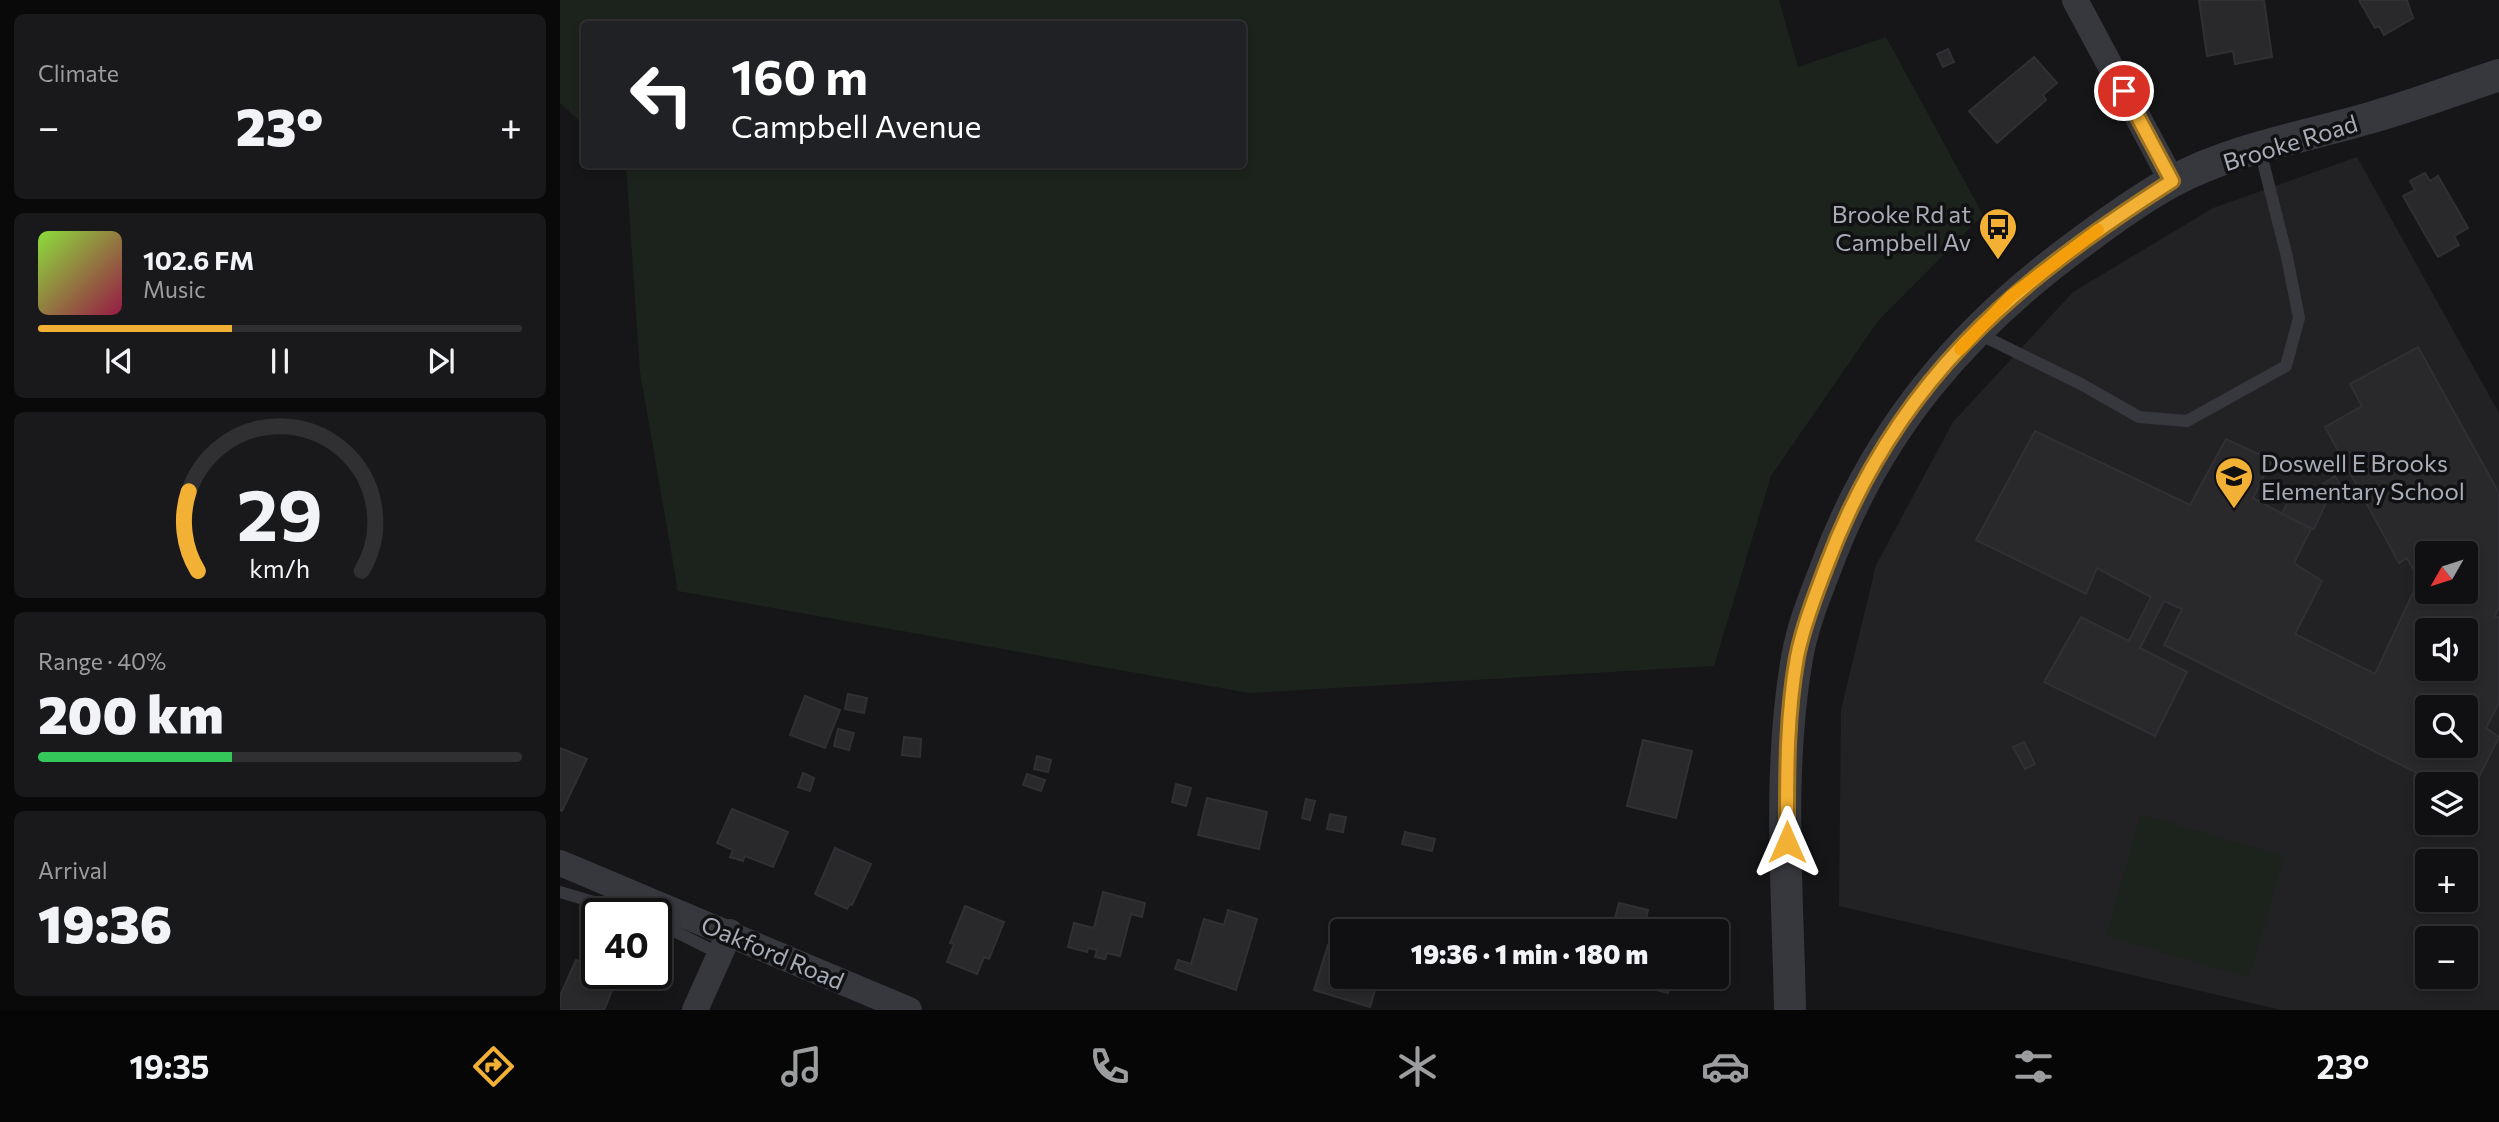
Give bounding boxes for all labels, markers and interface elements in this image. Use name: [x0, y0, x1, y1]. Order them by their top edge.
text: 160 m: [731, 45, 868, 105]
icon: left: [616, 49, 707, 140]
text: Climate: [38, 59, 119, 87]
pin: [2094, 61, 2154, 121]
icon: arrive: [2105, 72, 2143, 110]
text: 23°: [236, 93, 323, 157]
text: −: [38, 102, 60, 149]
text: +: [500, 102, 522, 149]
text: Campbell Avenue: [731, 105, 981, 145]
street label: Brooke Road: [2219, 108, 2361, 176]
place label: Brooke Rd at Campbell Av: [1832, 199, 1971, 256]
bus stop icon: Brooke Rd at Campbell Av: [1977, 206, 2019, 261]
text: 102.6 FM: [143, 244, 254, 275]
text: Music: [143, 275, 206, 303]
icon: previous: [100, 342, 138, 380]
icon: pause: [261, 342, 299, 380]
icon: next: [422, 342, 460, 380]
place label: Doswell E Brooks Elementary School: [2261, 448, 2465, 505]
school or university icon: Doswell E Brooks Elementary School: [2213, 455, 2255, 510]
text: 29: [237, 467, 323, 556]
north arrow: [2415, 541, 2478, 604]
map controls: [2415, 541, 2478, 989]
text: km/h: [250, 553, 310, 583]
button: sound: [2415, 618, 2478, 681]
text: Range · 40%: [38, 647, 166, 675]
text: 200 km: [38, 681, 224, 745]
button: search: [2415, 695, 2478, 758]
button: layers: [2415, 772, 2478, 835]
position arrow: [1750, 805, 1824, 879]
button: +: [2415, 849, 2478, 912]
text: Arrival: [38, 856, 108, 884]
text: 19:36: [38, 890, 172, 954]
speed limit sign: 40: [581, 898, 672, 989]
street label: Oakford Road: [697, 909, 849, 995]
button: −: [2415, 926, 2478, 989]
text: 19:36 · 1 min · 180 m: [1411, 938, 1648, 969]
icon: directions: [469, 1042, 518, 1091]
icon: music: [777, 1042, 826, 1091]
icon: phone: [1085, 1042, 1134, 1091]
icon: climate: [1393, 1042, 1442, 1091]
icon: car: [1701, 1042, 1750, 1091]
icon: filters: [2009, 1042, 2058, 1091]
text: 19:35: [130, 1046, 209, 1086]
text: 23°: [2317, 1046, 2369, 1086]

